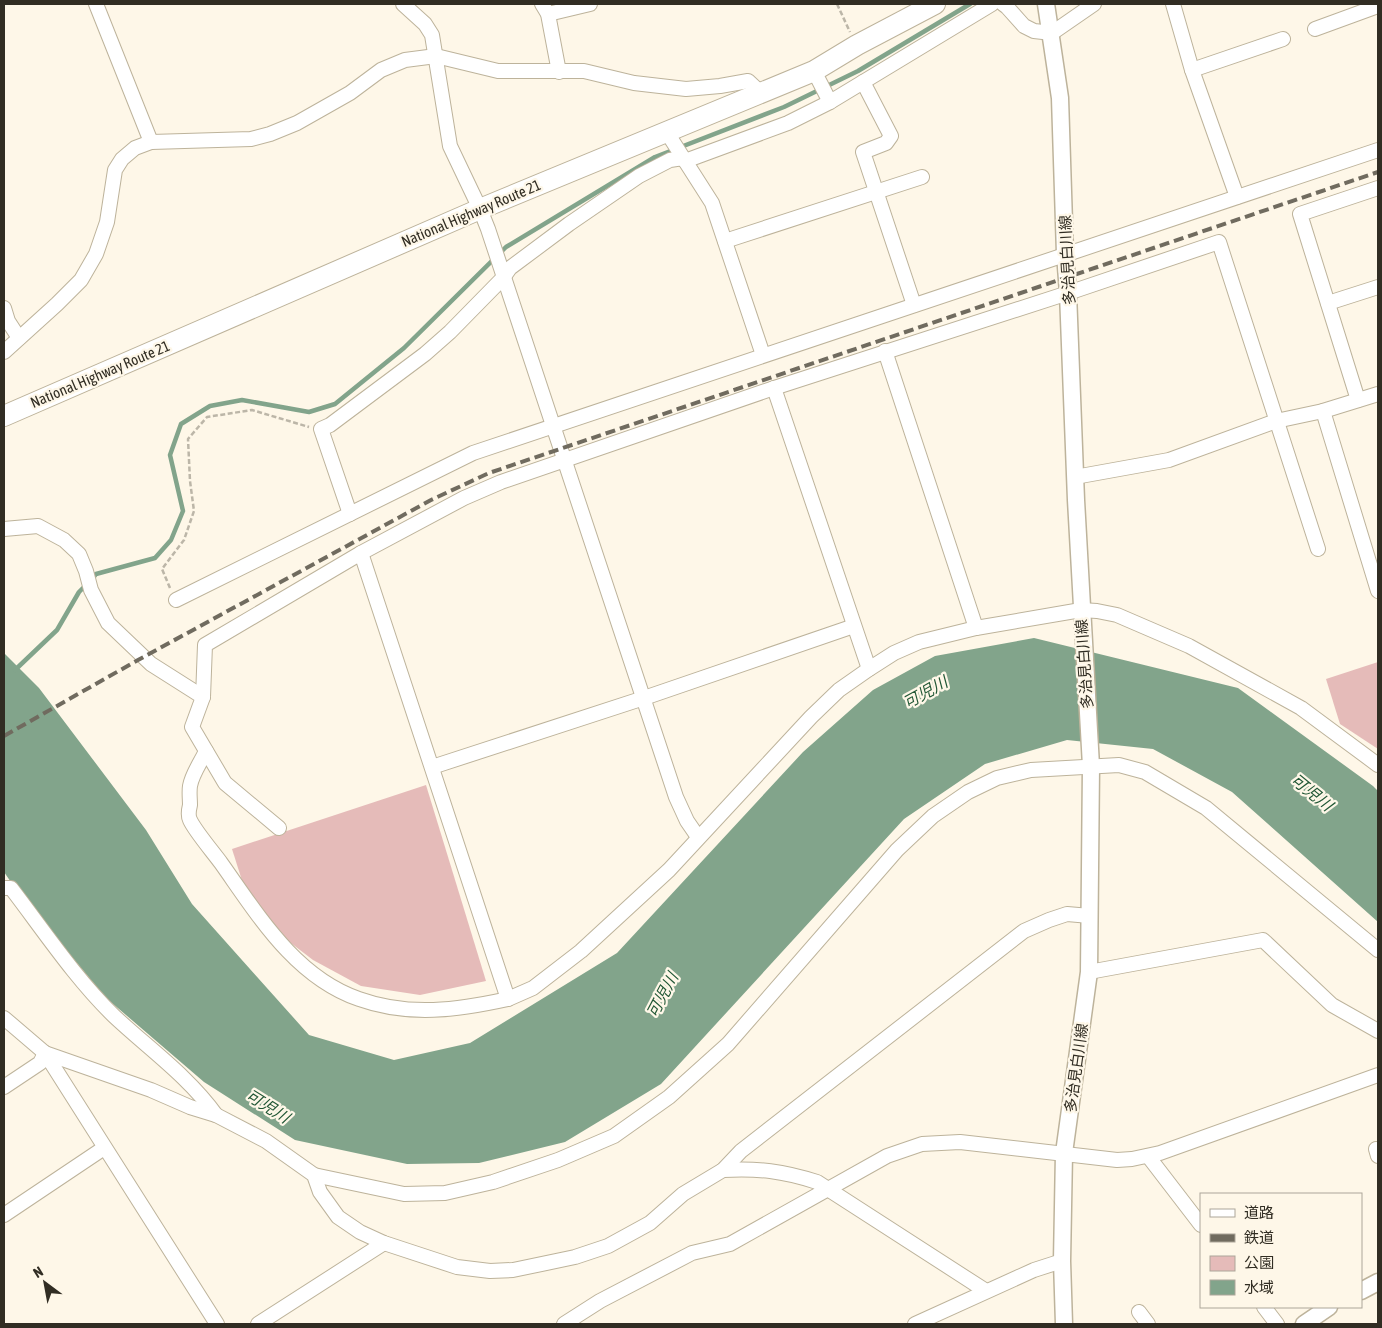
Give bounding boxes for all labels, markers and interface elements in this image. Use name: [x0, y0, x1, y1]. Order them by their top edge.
street label: National Highway Route 21: [399, 176, 543, 250]
street label: 多治見白川線: [1056, 215, 1078, 305]
street label: National Highway Route 21: [28, 337, 172, 411]
street label: 多治見白川線: [1072, 619, 1096, 709]
water label: 可児川: [900, 672, 952, 712]
water label: 可児川: [1288, 770, 1338, 815]
water label: 可児川: [643, 968, 682, 1020]
street label: 多治見白川線: [1061, 1022, 1091, 1114]
water label: 可児川: [243, 1086, 295, 1127]
legend: [1200, 1193, 1362, 1308]
text: 道路: [1244, 1204, 1274, 1221]
text: 鉄道: [1244, 1229, 1274, 1246]
text: 公園: [1244, 1254, 1274, 1271]
north arrow: [20, 1258, 70, 1308]
text: N: [30, 1263, 46, 1281]
text: 水域: [1244, 1279, 1274, 1296]

